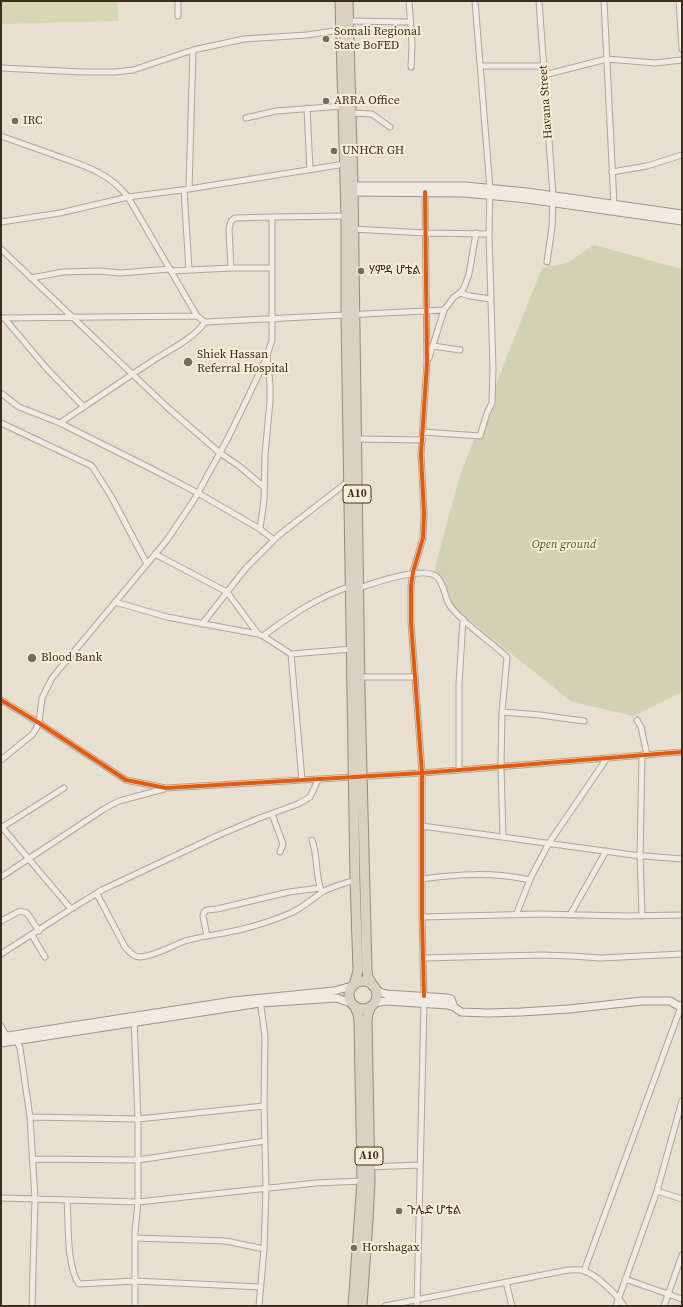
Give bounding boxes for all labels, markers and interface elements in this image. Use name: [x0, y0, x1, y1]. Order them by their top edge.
place label: Somali Regional State BoFED: [334, 25, 421, 53]
marker: Somali Regional State BoFED: [321, 34, 331, 44]
street label: Havana Street: [536, 64, 556, 140]
place label: ARRA Office: [334, 94, 400, 108]
marker: ARRA Office: [321, 96, 331, 106]
place label: IRC: [23, 114, 43, 128]
marker: IRC: [10, 116, 20, 126]
place label: UNHCR GH: [342, 144, 404, 158]
marker: UNHCR GH: [329, 146, 339, 156]
place label: ሃምዳ ሆቴል: [369, 264, 420, 278]
marker: ሃምዳ ሆቴል: [356, 266, 366, 276]
place label: Shiek Hassan Referral Hospital: [197, 348, 288, 376]
marker: Shiek Hassan Referral Hospital: [182, 356, 194, 368]
road number: A10: [343, 485, 371, 503]
park label: Open ground: [532, 538, 596, 552]
place label: Blood Bank: [41, 651, 102, 665]
marker: Blood Bank: [26, 652, 38, 664]
road number: A10: [355, 1147, 383, 1165]
place label: ጉሌድ ሆቴል: [407, 1204, 461, 1218]
marker: ጉሌድ ሆቴል: [394, 1206, 404, 1216]
place label: Horshagax: [362, 1241, 419, 1255]
marker: Horshagax: [349, 1243, 359, 1253]

